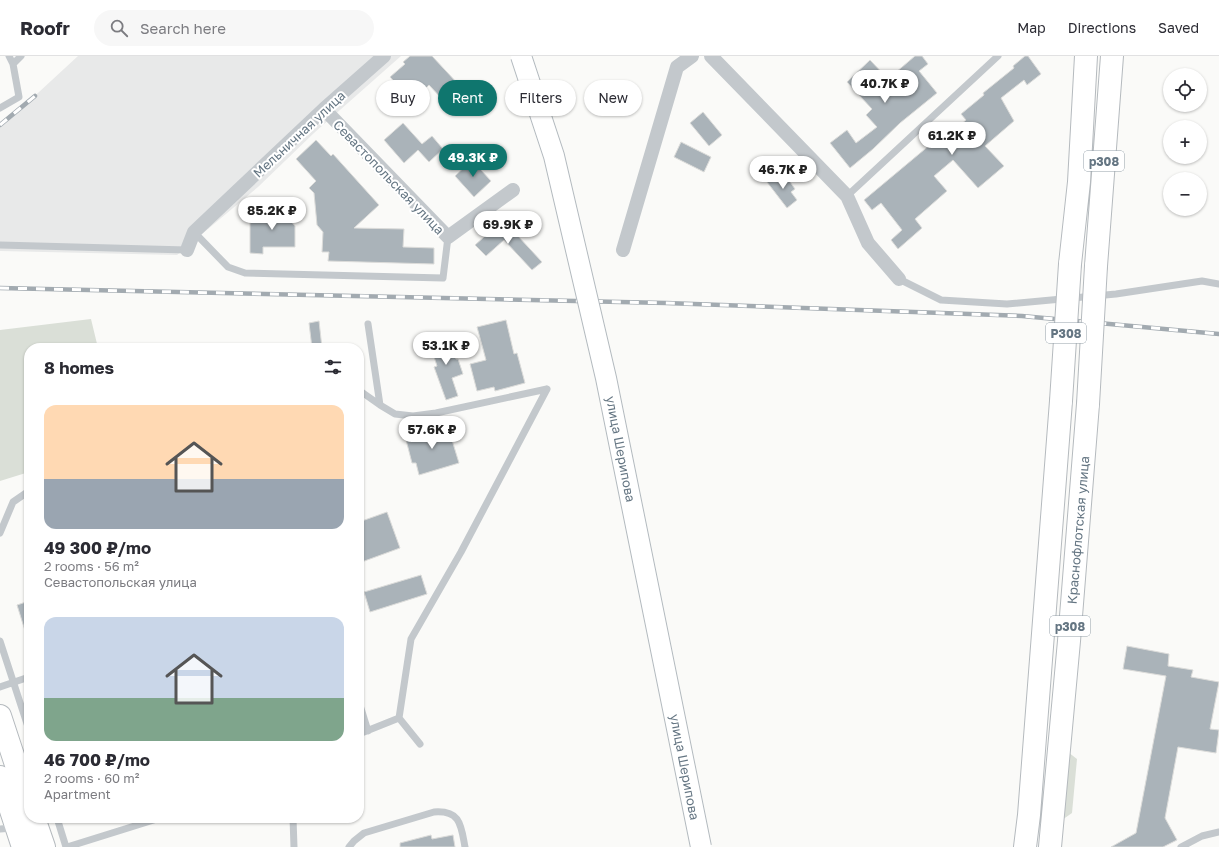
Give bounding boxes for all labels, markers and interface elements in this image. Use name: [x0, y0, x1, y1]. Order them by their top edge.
search box: [94, 10, 374, 46]
text: Roofr: [20, 16, 70, 39]
icon: search: [108, 17, 130, 39]
text: Search here: [140, 19, 226, 37]
text: Map: [1017, 19, 1046, 36]
text: Directions: [1068, 19, 1136, 36]
text: Saved: [1158, 19, 1199, 36]
map controls: [1163, 68, 1207, 216]
button: locate: [1163, 68, 1207, 112]
pin: 40.7K ₽: [848, 70, 922, 104]
text: 40.7K ₽: [860, 75, 910, 91]
chip: Buy: [376, 80, 430, 116]
chip: Rent: [438, 80, 497, 116]
chip: Filters: [505, 80, 576, 116]
chip: New: [584, 80, 642, 116]
street label: Мельничная улица: [250, 87, 348, 181]
street label: Севастопольская улица: [330, 116, 448, 238]
button: +: [1163, 120, 1207, 164]
pin: 61.2K ₽: [915, 122, 989, 156]
text: 61.2K ₽: [928, 127, 976, 143]
pin: 49.3K ₽: [436, 144, 510, 178]
text: 49.3K ₽: [448, 149, 498, 165]
road number: p308: [1084, 151, 1124, 171]
pin: 46.7K ₽: [746, 156, 820, 190]
text: 46.7K ₽: [758, 161, 808, 177]
button: −: [1163, 172, 1207, 216]
pin: 85.2K ₽: [235, 197, 309, 231]
text: 85.2K ₽: [247, 202, 297, 218]
pin: 69.9K ₽: [471, 211, 545, 245]
text: 69.9K ₽: [483, 216, 533, 232]
road number: P308: [1046, 323, 1086, 343]
pin: 53.1K ₽: [409, 332, 483, 366]
text: 53.1K ₽: [422, 337, 470, 353]
icon: filters: [322, 356, 344, 378]
text: 8 homes: [44, 357, 114, 378]
street label: улица Шерипова: [603, 395, 639, 503]
pin: 57.6K ₽: [395, 416, 469, 450]
text: 57.6K ₽: [408, 421, 456, 437]
icon: home: [158, 431, 230, 503]
street label: Краснофлотская улица: [1064, 455, 1092, 605]
text: 49 300 ₽/mo: [44, 537, 151, 558]
text: 2 rooms · 56 m²: [44, 558, 139, 574]
text: Севастопольская улица: [44, 574, 197, 590]
road number: p308: [1050, 616, 1090, 636]
icon: home: [158, 643, 230, 715]
street label: улица Шерипова: [667, 713, 703, 821]
text: 46 700 ₽/mo: [44, 749, 150, 770]
text: 2 rooms · 60 m²: [44, 770, 140, 786]
text: Apartment: [44, 786, 111, 802]

